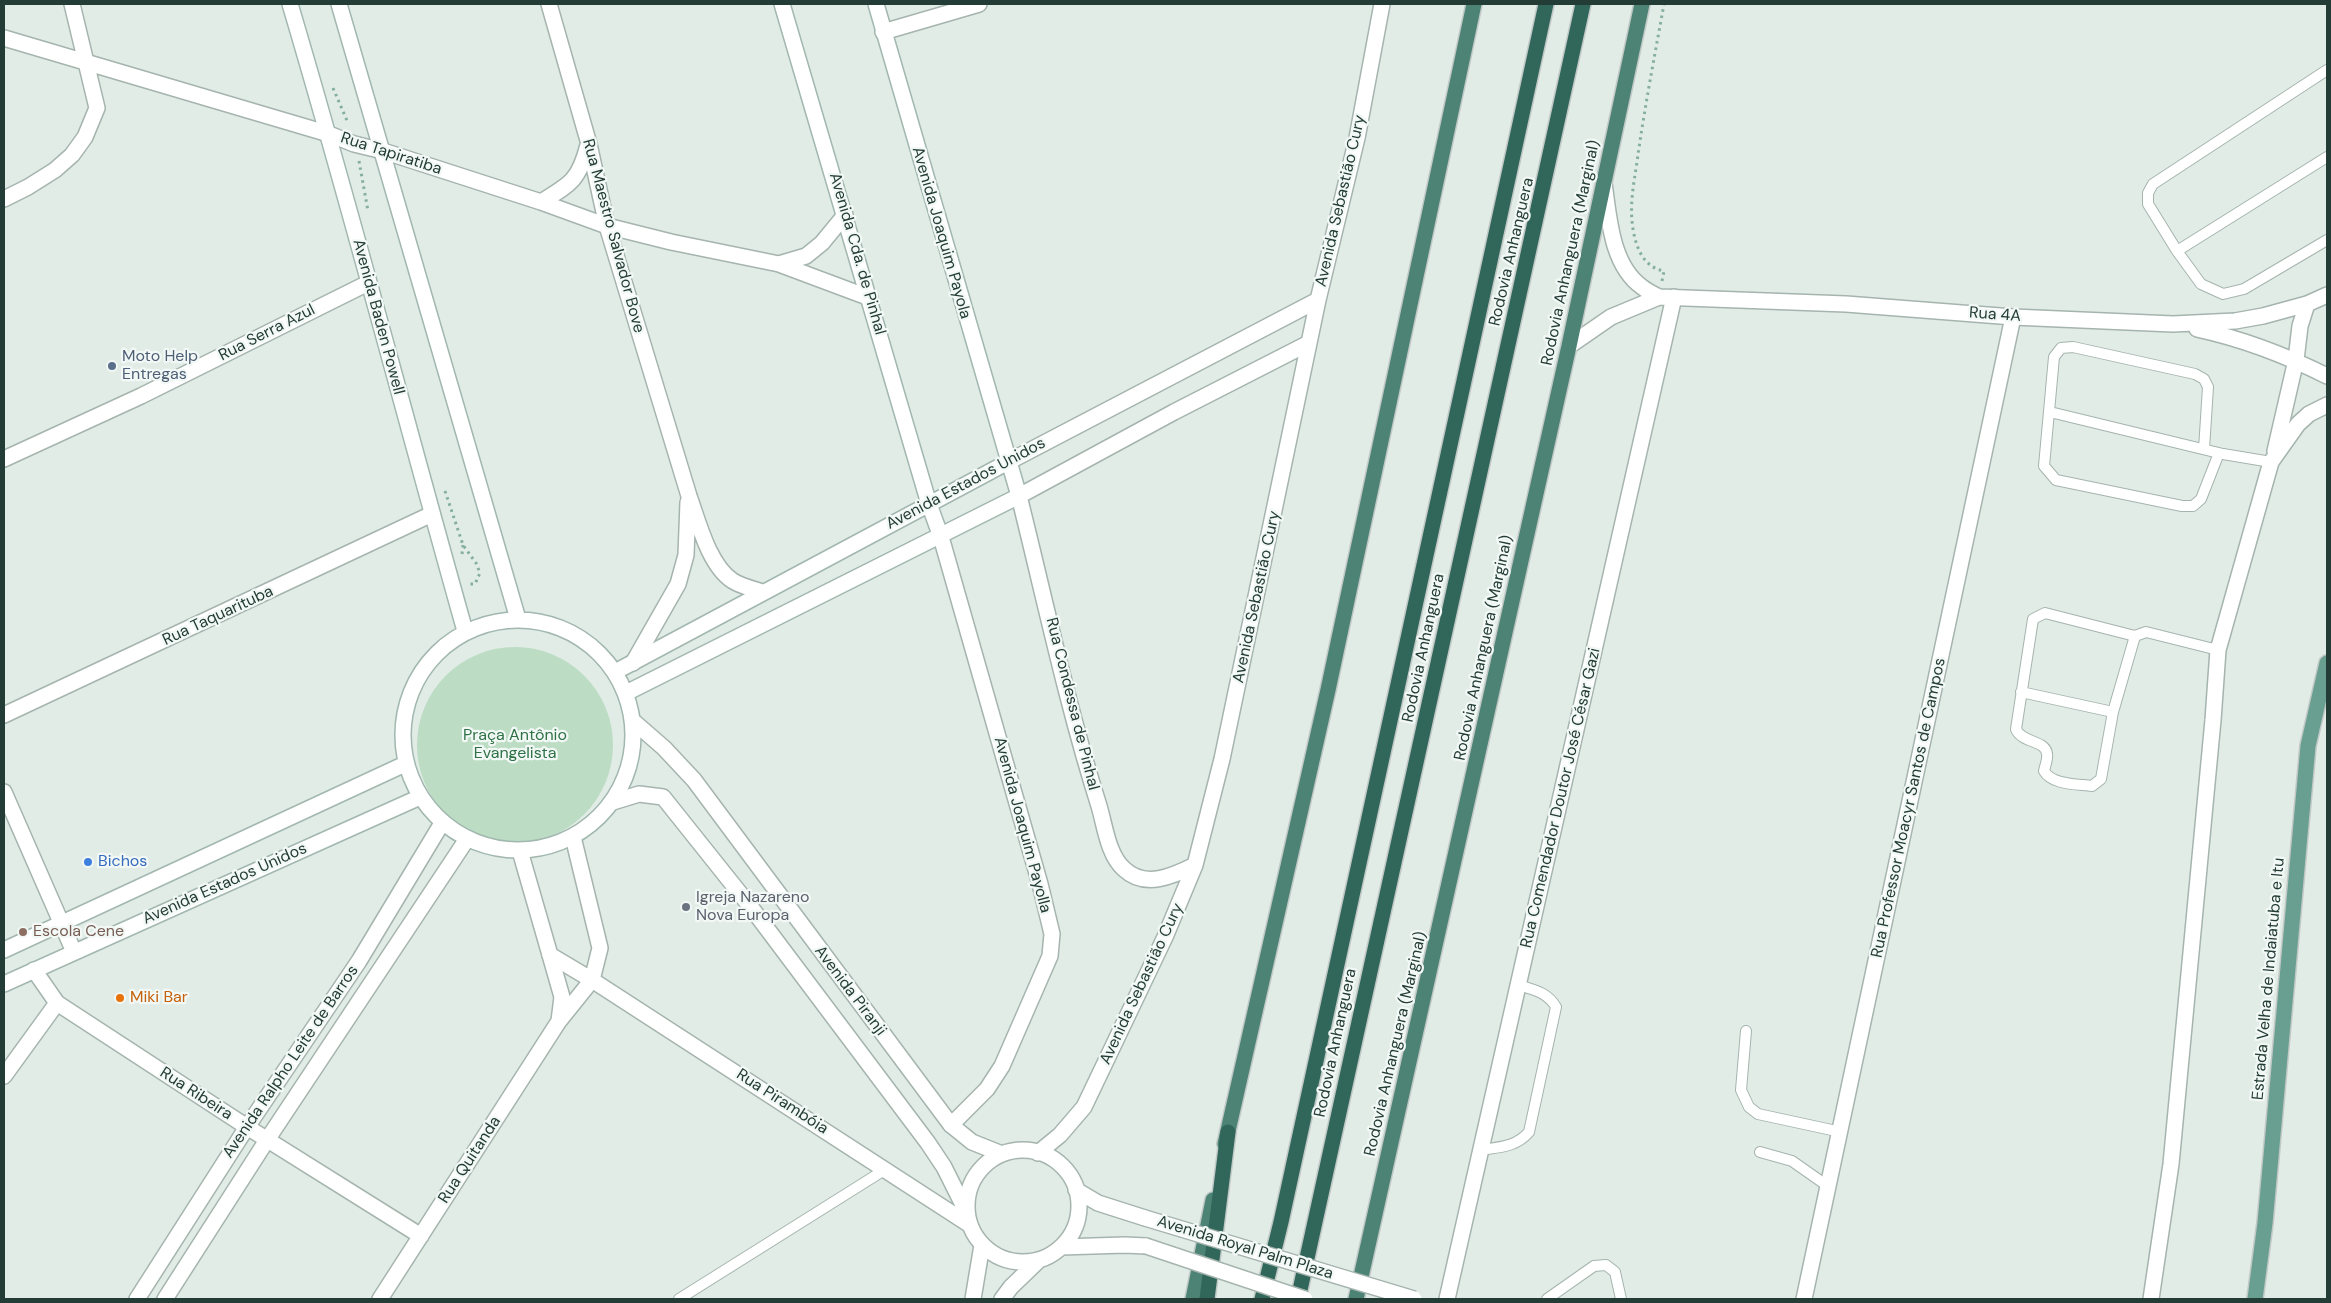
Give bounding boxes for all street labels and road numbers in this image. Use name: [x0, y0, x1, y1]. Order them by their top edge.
street label: Avenida Sebastião Cury: [1312, 113, 1370, 289]
street label: Rua Tapiratiba: [338, 129, 444, 179]
street label: Rua Maestro Salvador Bove: [578, 137, 648, 335]
street label: Rodovia Anhanguera (Marginal): [1538, 139, 1604, 367]
street label: Avenida Joaquim Payola: [907, 145, 975, 321]
street label: Avenida Cda. de Pinhal: [825, 171, 889, 337]
street label: Rodovia Anhanguera: [1486, 176, 1538, 328]
street label: Avenida Baden Powell: [348, 237, 408, 397]
street label: Rua Serra Azul: [216, 301, 318, 365]
street label: Rua 4A: [1968, 304, 2022, 326]
street label: Avenida Estados Unidos: [883, 434, 1049, 534]
street label: Avenida Sebastião Cury: [1229, 509, 1285, 685]
street label: Rodovia Anhanguera (Marginal): [1451, 534, 1517, 762]
street label: Rodovia Anhanguera: [1399, 572, 1449, 724]
street label: Rua Taquarituba: [160, 582, 276, 650]
street label: Rua Condessa de Pinhal: [1041, 616, 1103, 792]
street label: Rua Comendador Doutor José César Gazi: [1517, 646, 1605, 950]
street label: Rua Professor Moacyr Santos de Campos: [1868, 656, 1950, 960]
street label: Avenida Joaquim Payolla: [989, 735, 1055, 915]
street label: Avenida Estados Unidos: [140, 839, 310, 929]
street label: Estrada Velha de Indaiatuba e Itu: [2249, 857, 2289, 1101]
street label: Avenida Sebastião Cury: [1096, 900, 1188, 1068]
street label: Rodovia Anhanguera (Marginal): [1361, 930, 1431, 1158]
street label: Avenida Piranji: [810, 942, 890, 1040]
street label: Avenida Ralpho Leite de Barros: [219, 962, 363, 1162]
street label: Rodovia Anhanguera: [1311, 967, 1361, 1119]
street label: Rua Ribeira: [156, 1063, 236, 1125]
street label: Rua Pirambóia: [732, 1065, 832, 1139]
street label: Rua Quitanda: [435, 1113, 505, 1207]
street label: Avenida Royal Palm Plaza: [1155, 1212, 1335, 1284]

